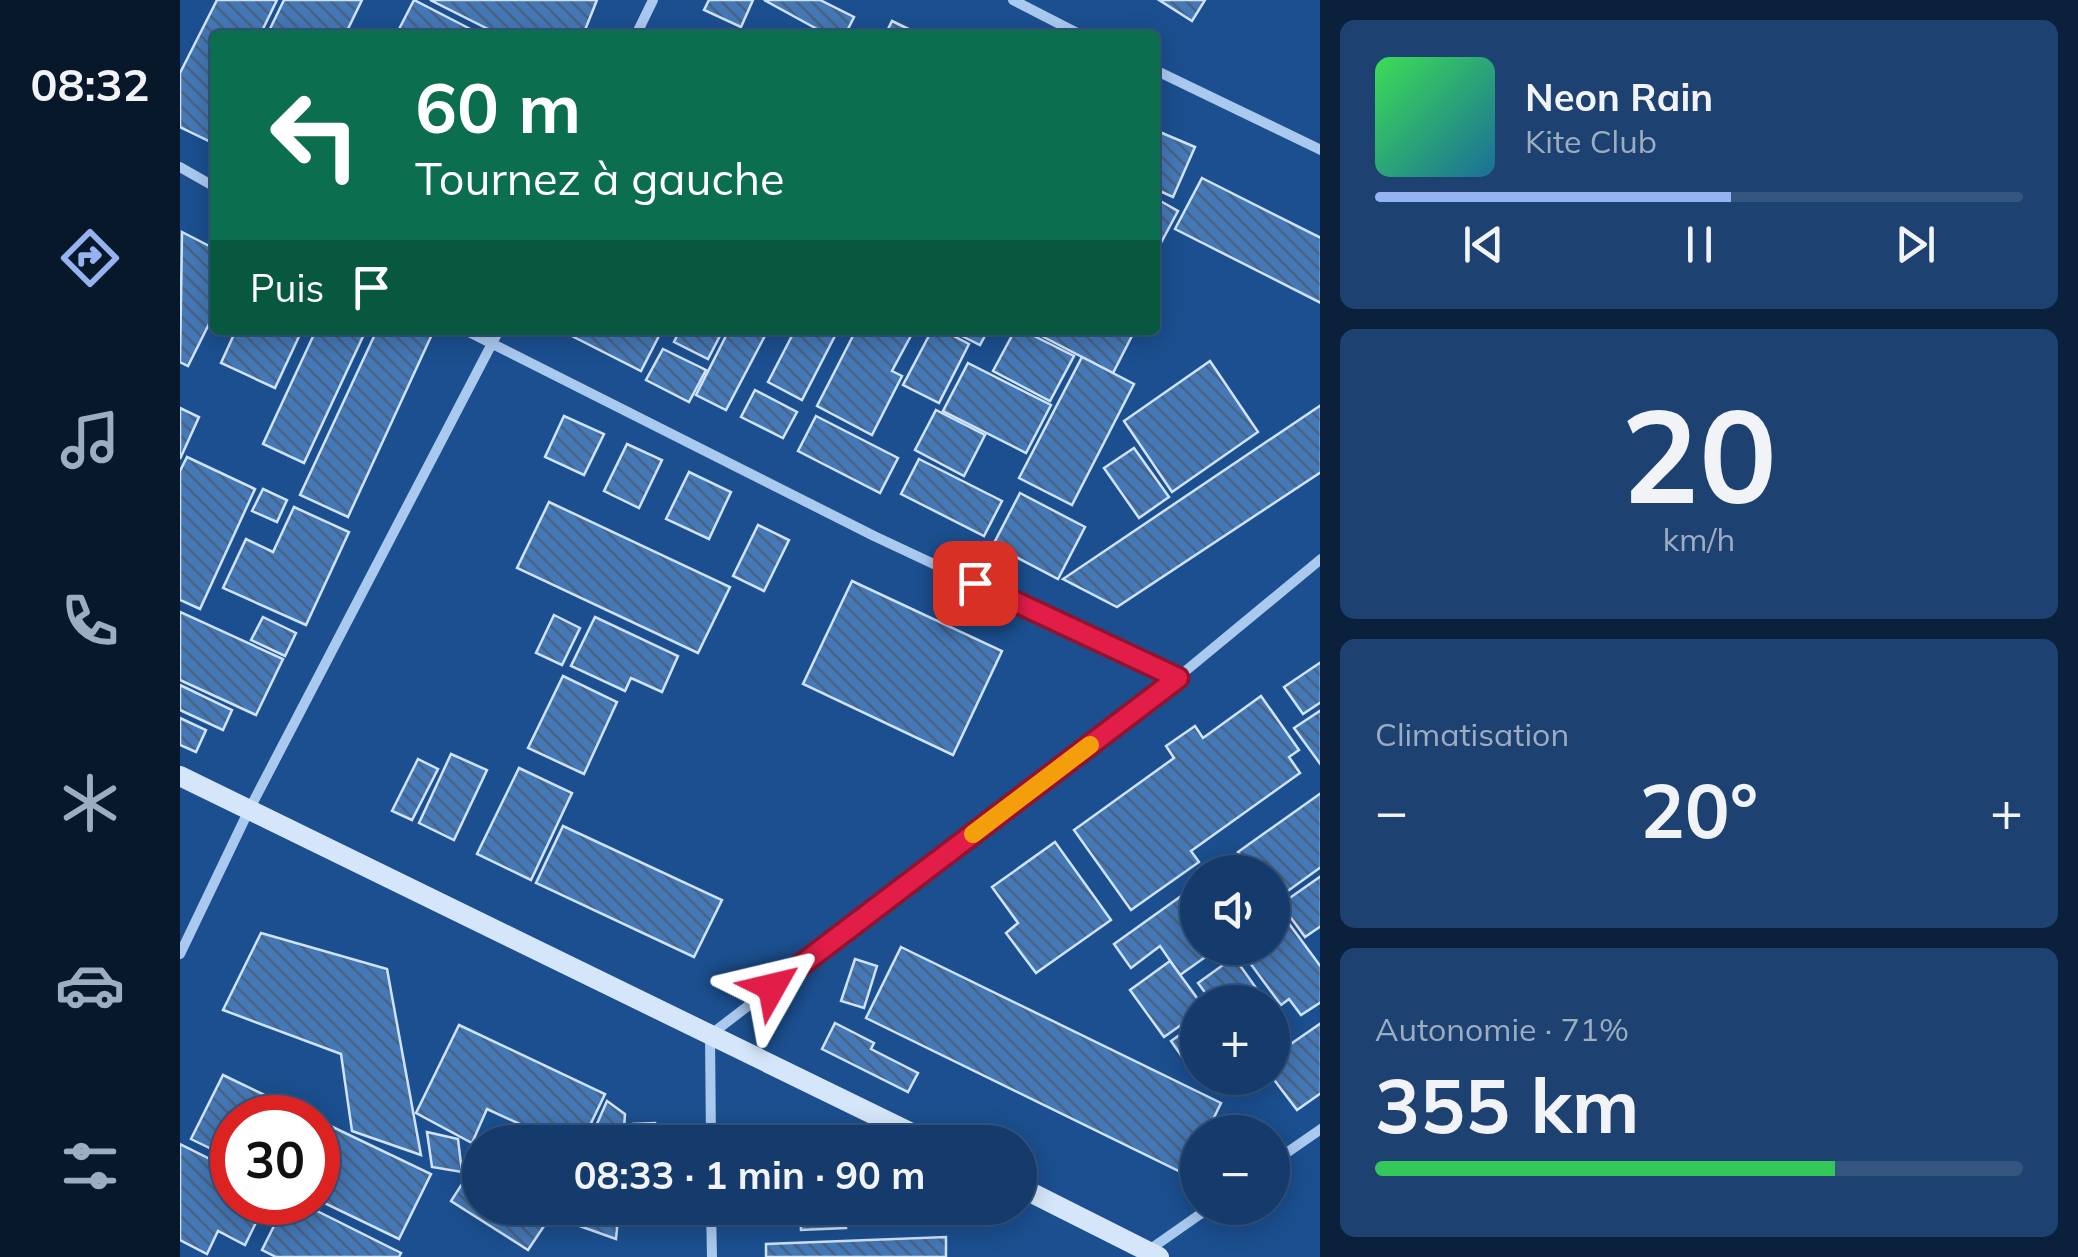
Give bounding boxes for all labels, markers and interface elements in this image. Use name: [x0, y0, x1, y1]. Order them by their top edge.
text: 08:32: [30, 56, 150, 112]
text: 60 m: [415, 63, 581, 151]
icon: left: [250, 70, 380, 200]
text: Neon Rain: [1525, 73, 1713, 121]
text: Kite Club: [1525, 121, 1657, 161]
text: Tournez à gauche: [415, 150, 785, 206]
icon: previous: [1456, 217, 1511, 272]
icon: pause: [1672, 217, 1727, 272]
icon: next: [1888, 217, 1943, 272]
icon: directions: [55, 223, 125, 293]
icon: arrive: [344, 260, 399, 315]
text: Puis: [250, 264, 324, 312]
text: 20: [1621, 372, 1777, 536]
icon: music: [55, 405, 125, 475]
text: km/h: [1663, 519, 1735, 559]
pin: [933, 541, 1018, 626]
icon: arrive: [948, 556, 1003, 611]
icon: phone: [55, 586, 125, 656]
text: Climatisation: [1375, 714, 1569, 754]
text: 20°: [1640, 763, 1758, 857]
icon: climate: [55, 768, 125, 838]
text: −: [1375, 776, 1408, 845]
text: +: [1990, 776, 2023, 845]
map controls: [1180, 855, 1290, 1225]
button: sound: [1180, 855, 1290, 965]
position arrow: [720, 935, 824, 1039]
icon: car: [55, 950, 125, 1020]
button: +: [1180, 985, 1290, 1095]
text: Autonomie · 71%: [1375, 1009, 1629, 1049]
text: 355 km: [1375, 1058, 1639, 1152]
speed limit sign: 30: [210, 1095, 340, 1225]
button: −: [1180, 1115, 1290, 1225]
icon: filters: [55, 1131, 125, 1201]
text: 08:33 · 1 min · 90 m: [574, 1151, 925, 1199]

